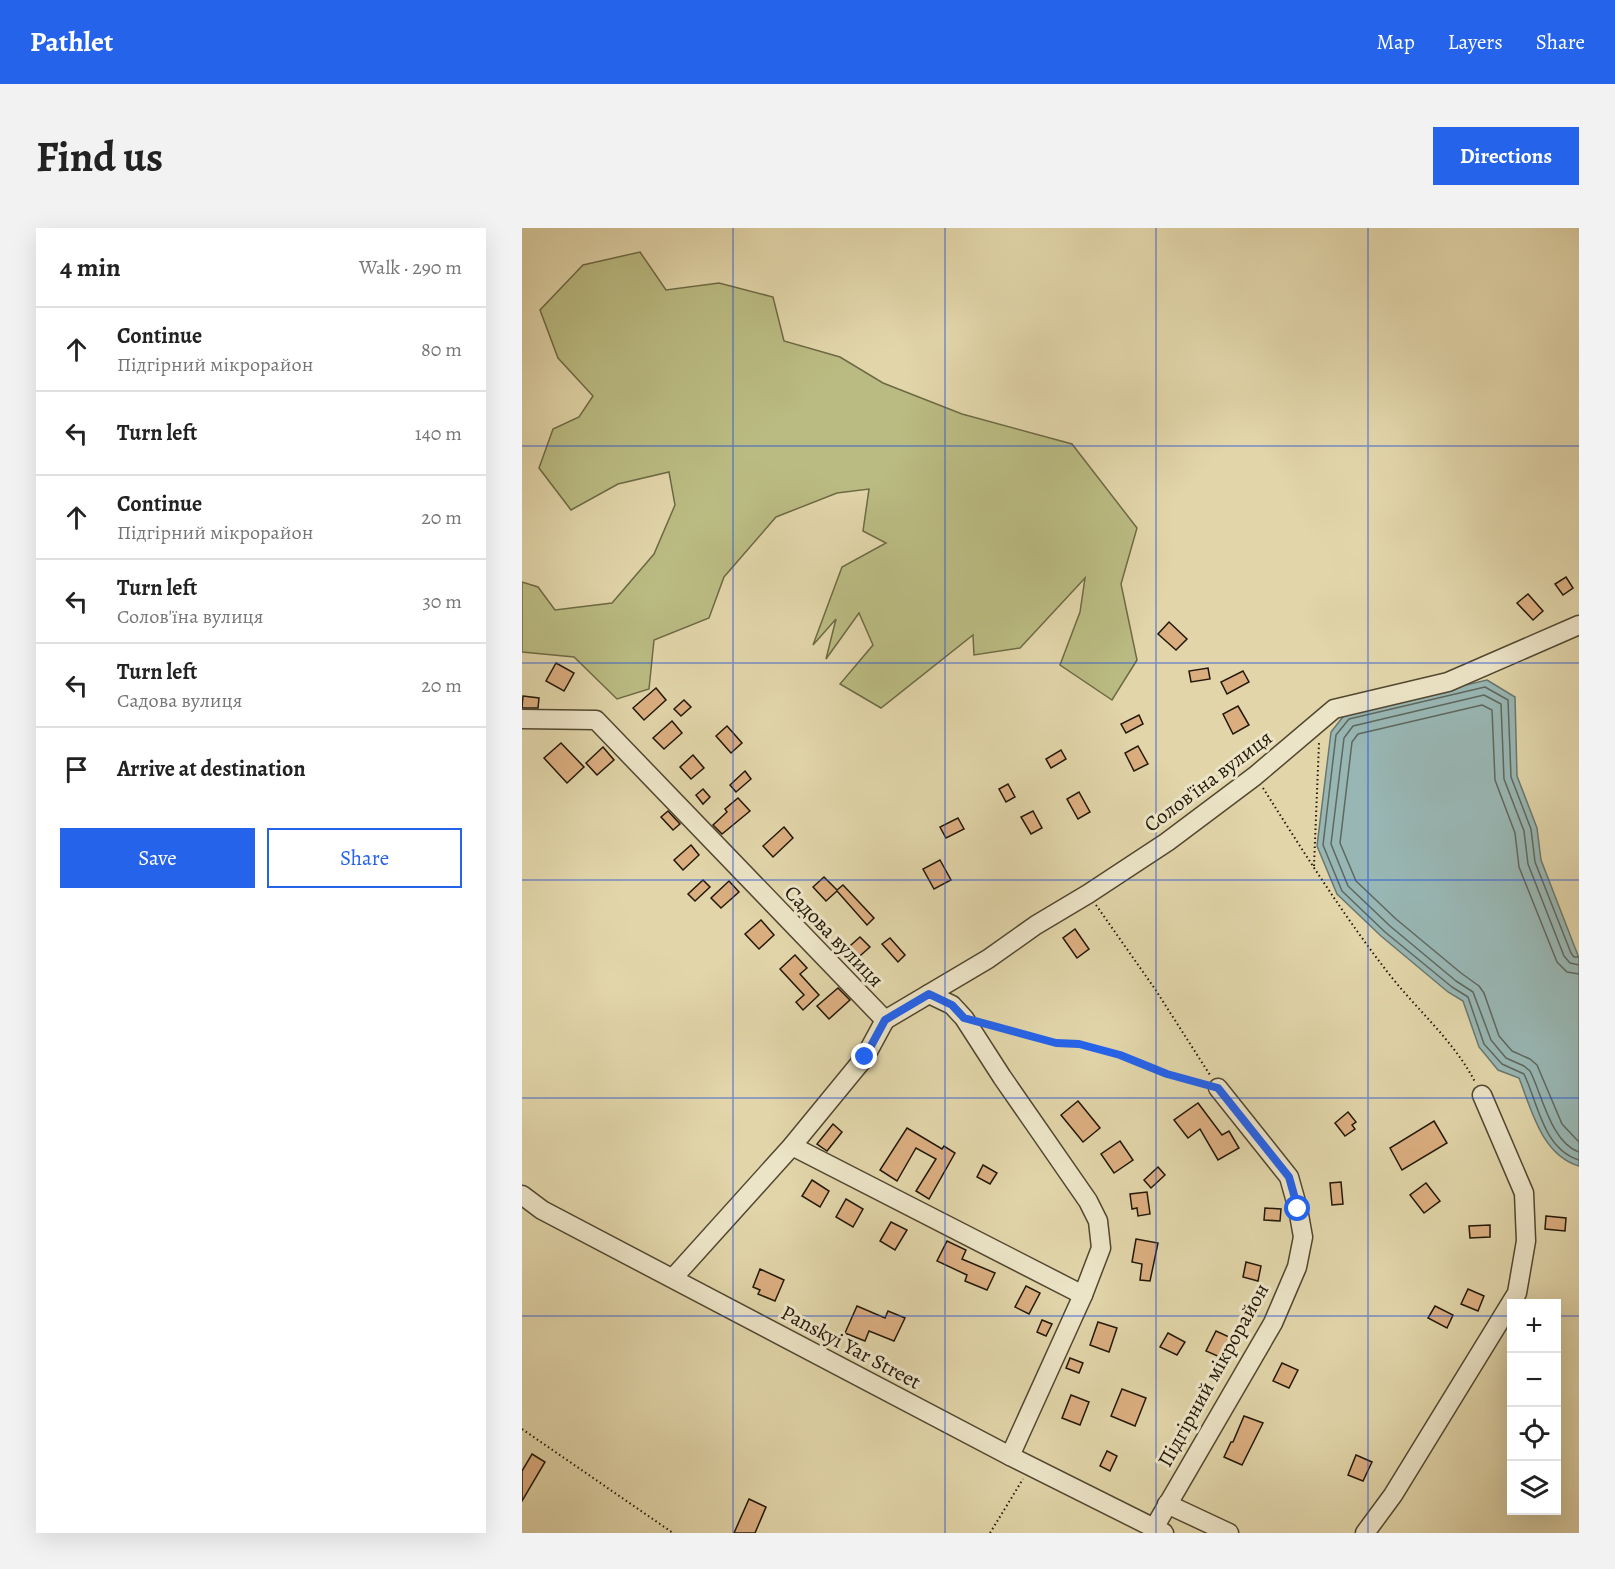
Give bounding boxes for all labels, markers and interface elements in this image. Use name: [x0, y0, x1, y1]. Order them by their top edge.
text: Pathlet: [30, 23, 113, 61]
text: Map: [1376, 28, 1415, 56]
text: Layers: [1448, 28, 1503, 56]
text: Share: [1536, 28, 1585, 56]
button: Directions: [1433, 127, 1579, 185]
text: Find us: [36, 128, 163, 185]
text: 4 min: [60, 250, 121, 285]
text: Walk · 290 m: [359, 254, 462, 281]
text: Continue: [117, 321, 202, 351]
icon: ahead: [60, 333, 93, 366]
text: 80 m: [421, 336, 462, 363]
text: Підгірний мікрорайон: [117, 351, 313, 378]
icon: left: [60, 417, 93, 450]
text: Turn left: [117, 418, 197, 448]
text: 140 m: [415, 420, 462, 447]
text: Continue: [117, 489, 202, 519]
icon: ahead: [60, 501, 93, 534]
text: 20 m: [421, 504, 462, 531]
text: Підгірний мікрорайон: [117, 519, 313, 546]
text: Turn left: [117, 573, 197, 603]
icon: left: [60, 585, 93, 618]
text: 30 m: [422, 588, 462, 615]
text: Солов'їна вулиця: [117, 603, 263, 630]
text: Turn left: [117, 657, 197, 687]
icon: left: [60, 669, 93, 702]
text: 20 m: [421, 672, 462, 699]
text: Садова вулиця: [117, 687, 242, 714]
street label: Солов'їна вулиця: [1138, 724, 1278, 838]
icon: arrive: [60, 753, 93, 786]
text: Arrive at destination: [117, 754, 306, 784]
button: Save: [60, 828, 255, 888]
button: Share: [267, 828, 462, 888]
street label: Садова вулиця: [778, 879, 890, 993]
route end: [851, 1043, 877, 1069]
route start: [1284, 1195, 1310, 1221]
street label: Підгірний мікрорайон: [1151, 1278, 1275, 1472]
street label: Panskyi Yar Street: [776, 1298, 926, 1396]
map controls: [1507, 1299, 1561, 1515]
button: +: [1507, 1299, 1561, 1353]
button: −: [1507, 1353, 1561, 1407]
button: locate: [1507, 1407, 1561, 1461]
button: layers: [1507, 1461, 1561, 1515]

